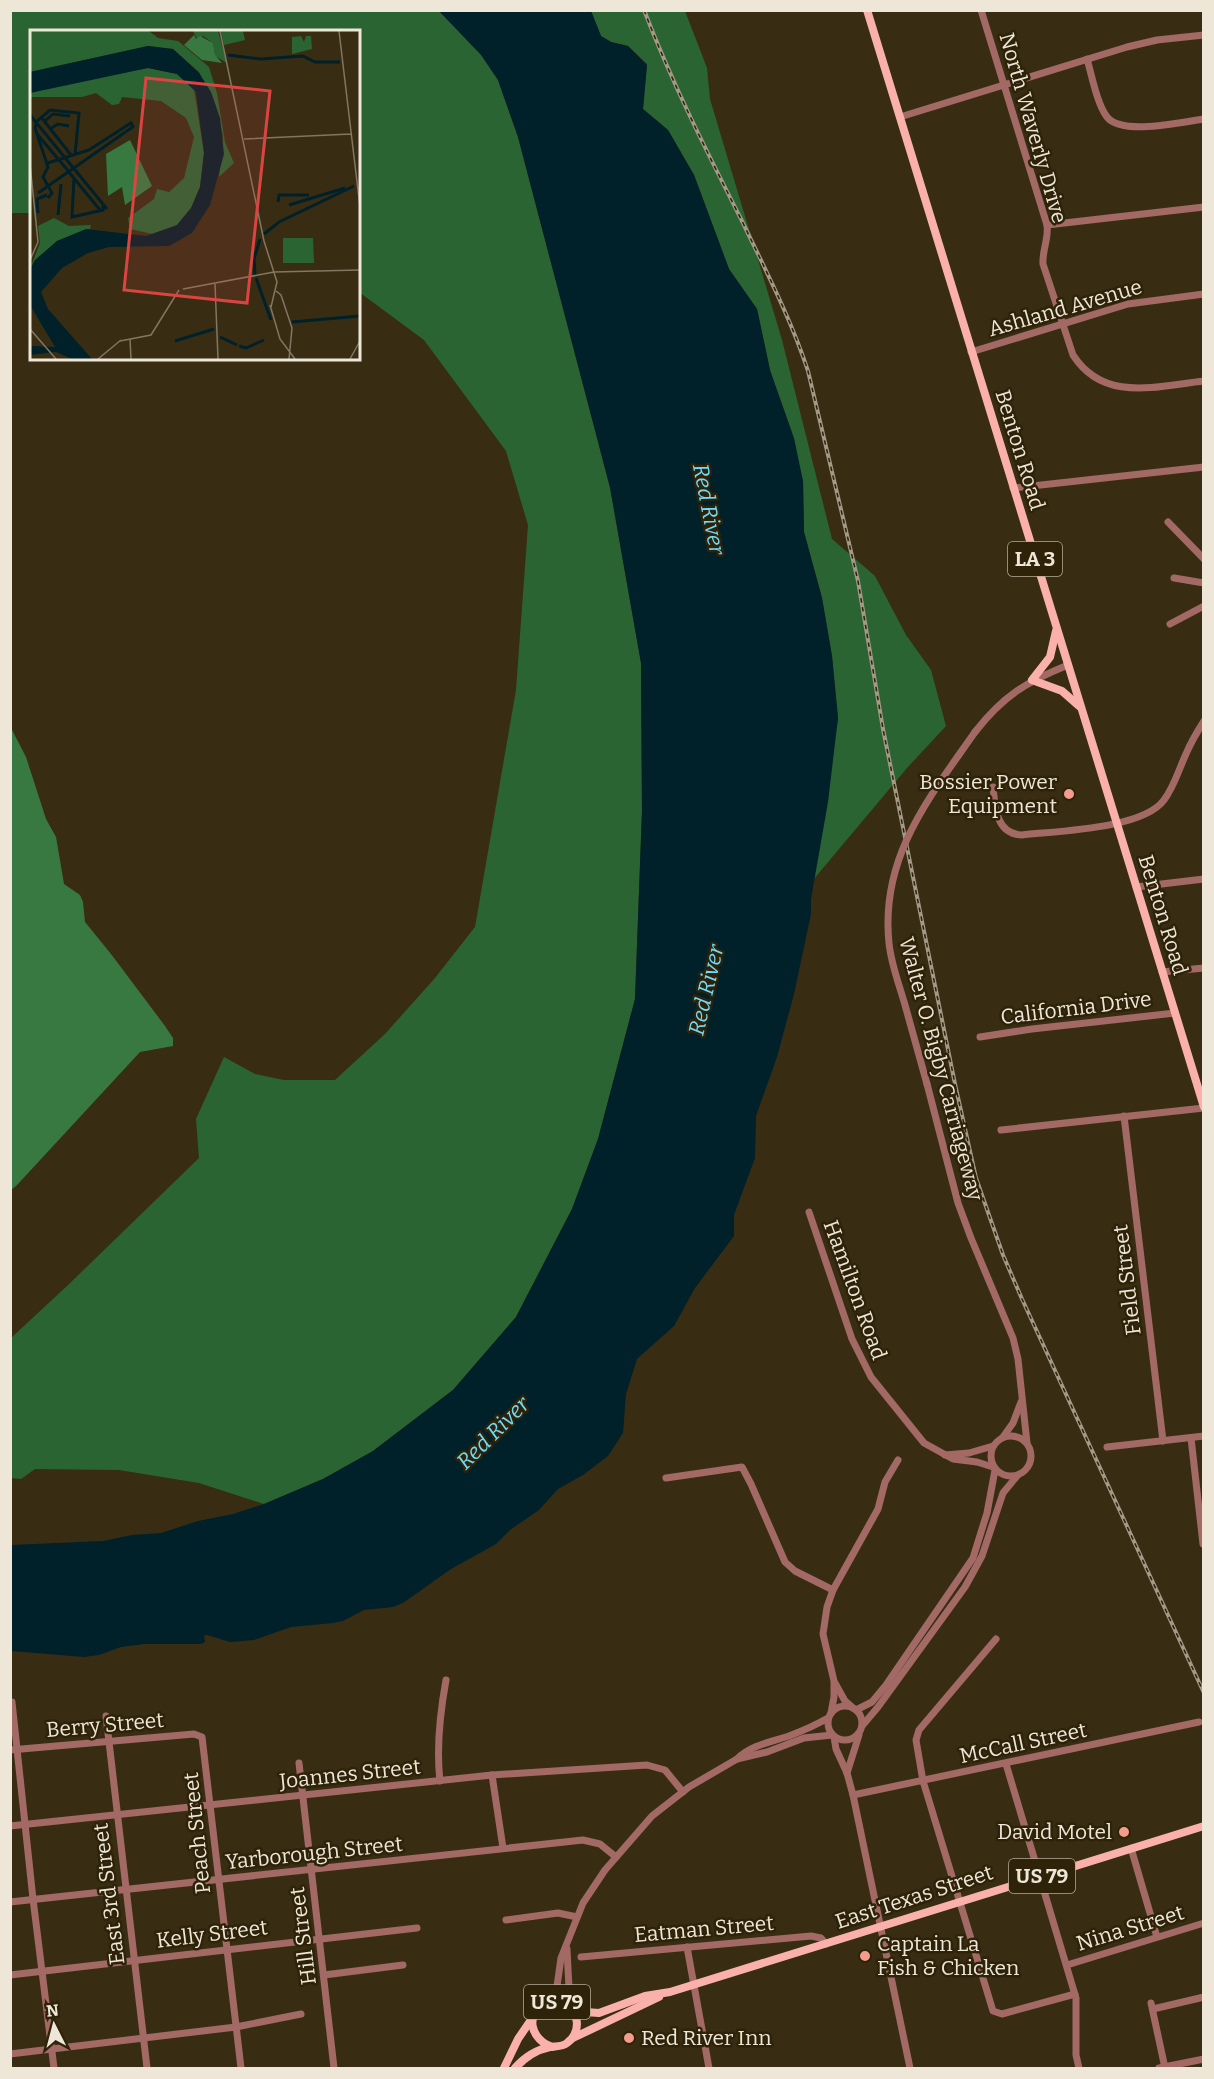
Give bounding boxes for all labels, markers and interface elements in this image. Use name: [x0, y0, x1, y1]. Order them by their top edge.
inset map: [30, 30, 360, 360]
street label: North Waverly Drive: [993, 30, 1073, 226]
street label: Ashland Avenue: [985, 274, 1145, 342]
street label: Benton Road: [989, 387, 1051, 513]
water label: Red River: [687, 461, 731, 558]
road number: LA 3: [1008, 542, 1062, 576]
place label: Bossier Power Equipment: [919, 769, 1057, 819]
marker: Bossier Power Equipment: [1062, 787, 1076, 801]
street label: Benton Road: [1132, 852, 1194, 978]
street label: Walter O. Bigby Carriageway: [893, 934, 989, 1204]
water label: Red River: [682, 941, 730, 1038]
street label: California Drive: [999, 986, 1153, 1030]
street label: Hamilton Road: [818, 1217, 892, 1363]
street label: Field Street: [1107, 1223, 1147, 1337]
water label: Red River: [451, 1390, 536, 1475]
street label: Berry Street: [45, 1707, 165, 1743]
street label: McCall Street: [957, 1717, 1089, 1769]
street label: Joannes Street: [277, 1754, 422, 1794]
street label: Peach Street: [178, 1771, 216, 1895]
place label: David Motel: [997, 1819, 1112, 1845]
street label: East 3rd Street: [87, 1821, 131, 1966]
marker: David Motel: [1117, 1825, 1131, 1839]
street label: Yarborough Street: [224, 1831, 404, 1875]
street label: East Texas Street: [832, 1859, 996, 1935]
road number: US 79: [1009, 1859, 1075, 1893]
street label: Hill Street: [284, 1885, 322, 1986]
street label: Nina Street: [1073, 1899, 1187, 1957]
street label: Eatman Street: [633, 1910, 775, 1948]
street label: Kelly Street: [155, 1914, 269, 1954]
place label: Captain La Fish & Chicken: [877, 1931, 1019, 1981]
marker: Captain La Fish & Chicken: [858, 1949, 872, 1963]
road number: US 79: [524, 1985, 590, 2019]
north arrow: [24, 1995, 84, 2055]
text: N: [45, 2000, 60, 2021]
place label: Red River Inn: [641, 2025, 772, 2051]
marker: Red River Inn: [622, 2031, 636, 2045]

